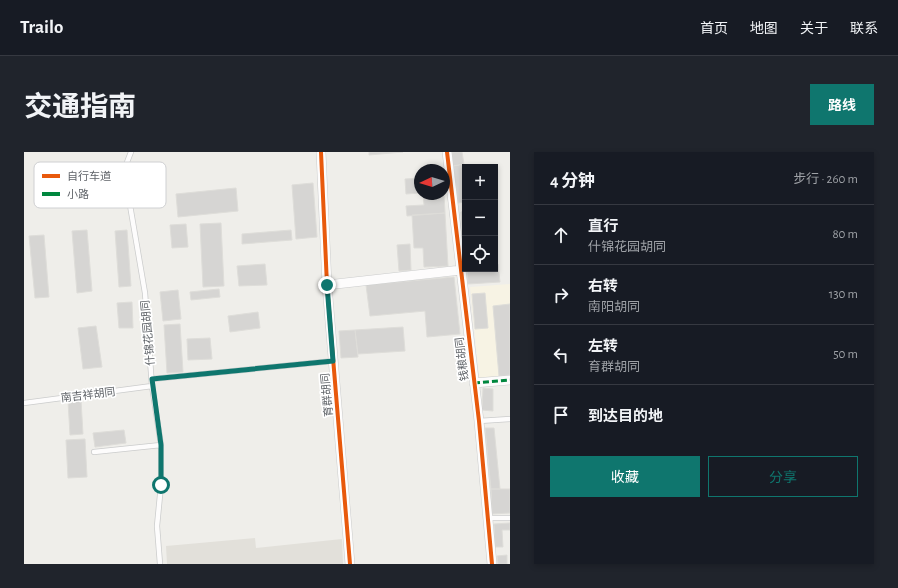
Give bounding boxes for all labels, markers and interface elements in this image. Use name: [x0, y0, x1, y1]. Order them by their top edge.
text: Trailo: [20, 18, 63, 37]
text: 首页: [700, 22, 728, 36]
text: 地图: [750, 22, 778, 36]
text: 关于: [800, 22, 828, 36]
text: 联系: [850, 22, 878, 36]
button: 路线: [810, 84, 874, 125]
text: 交通指南: [24, 94, 136, 122]
legend: [34, 162, 166, 208]
north arrow: [414, 164, 450, 200]
map controls: [462, 164, 498, 272]
button: +: [462, 164, 498, 200]
text: 自行车道: [67, 170, 111, 182]
text: 4 分钟: [550, 172, 595, 189]
text: 步行 · 260 m: [793, 173, 858, 186]
text: 小路: [67, 188, 89, 200]
button: −: [462, 200, 498, 236]
text: 直行: [588, 219, 618, 234]
icon: ahead: [550, 224, 572, 246]
text: 80 m: [832, 228, 858, 241]
button: locate: [462, 236, 498, 272]
text: 什锦花园胡同: [588, 241, 666, 254]
route end: [318, 276, 336, 294]
text: 右转: [588, 279, 618, 294]
icon: right: [550, 284, 572, 306]
text: 130 m: [829, 288, 858, 301]
street label: 什锦花园胡同: [139, 300, 156, 366]
text: 南阳胡同: [588, 301, 640, 314]
street label: 钱粮胡同: [453, 336, 470, 382]
text: 左转: [588, 339, 618, 354]
icon: left: [550, 344, 572, 366]
text: 50 m: [833, 348, 858, 361]
text: 育群胡同: [588, 361, 640, 374]
street label: 育群胡同: [319, 373, 334, 417]
street label: 南吉祥胡同: [60, 385, 116, 404]
icon: arrive: [550, 404, 572, 426]
text: 到达目的地: [588, 409, 663, 424]
button: 收藏: [550, 456, 700, 497]
button: 分享: [708, 456, 858, 497]
route start: [152, 476, 170, 494]

